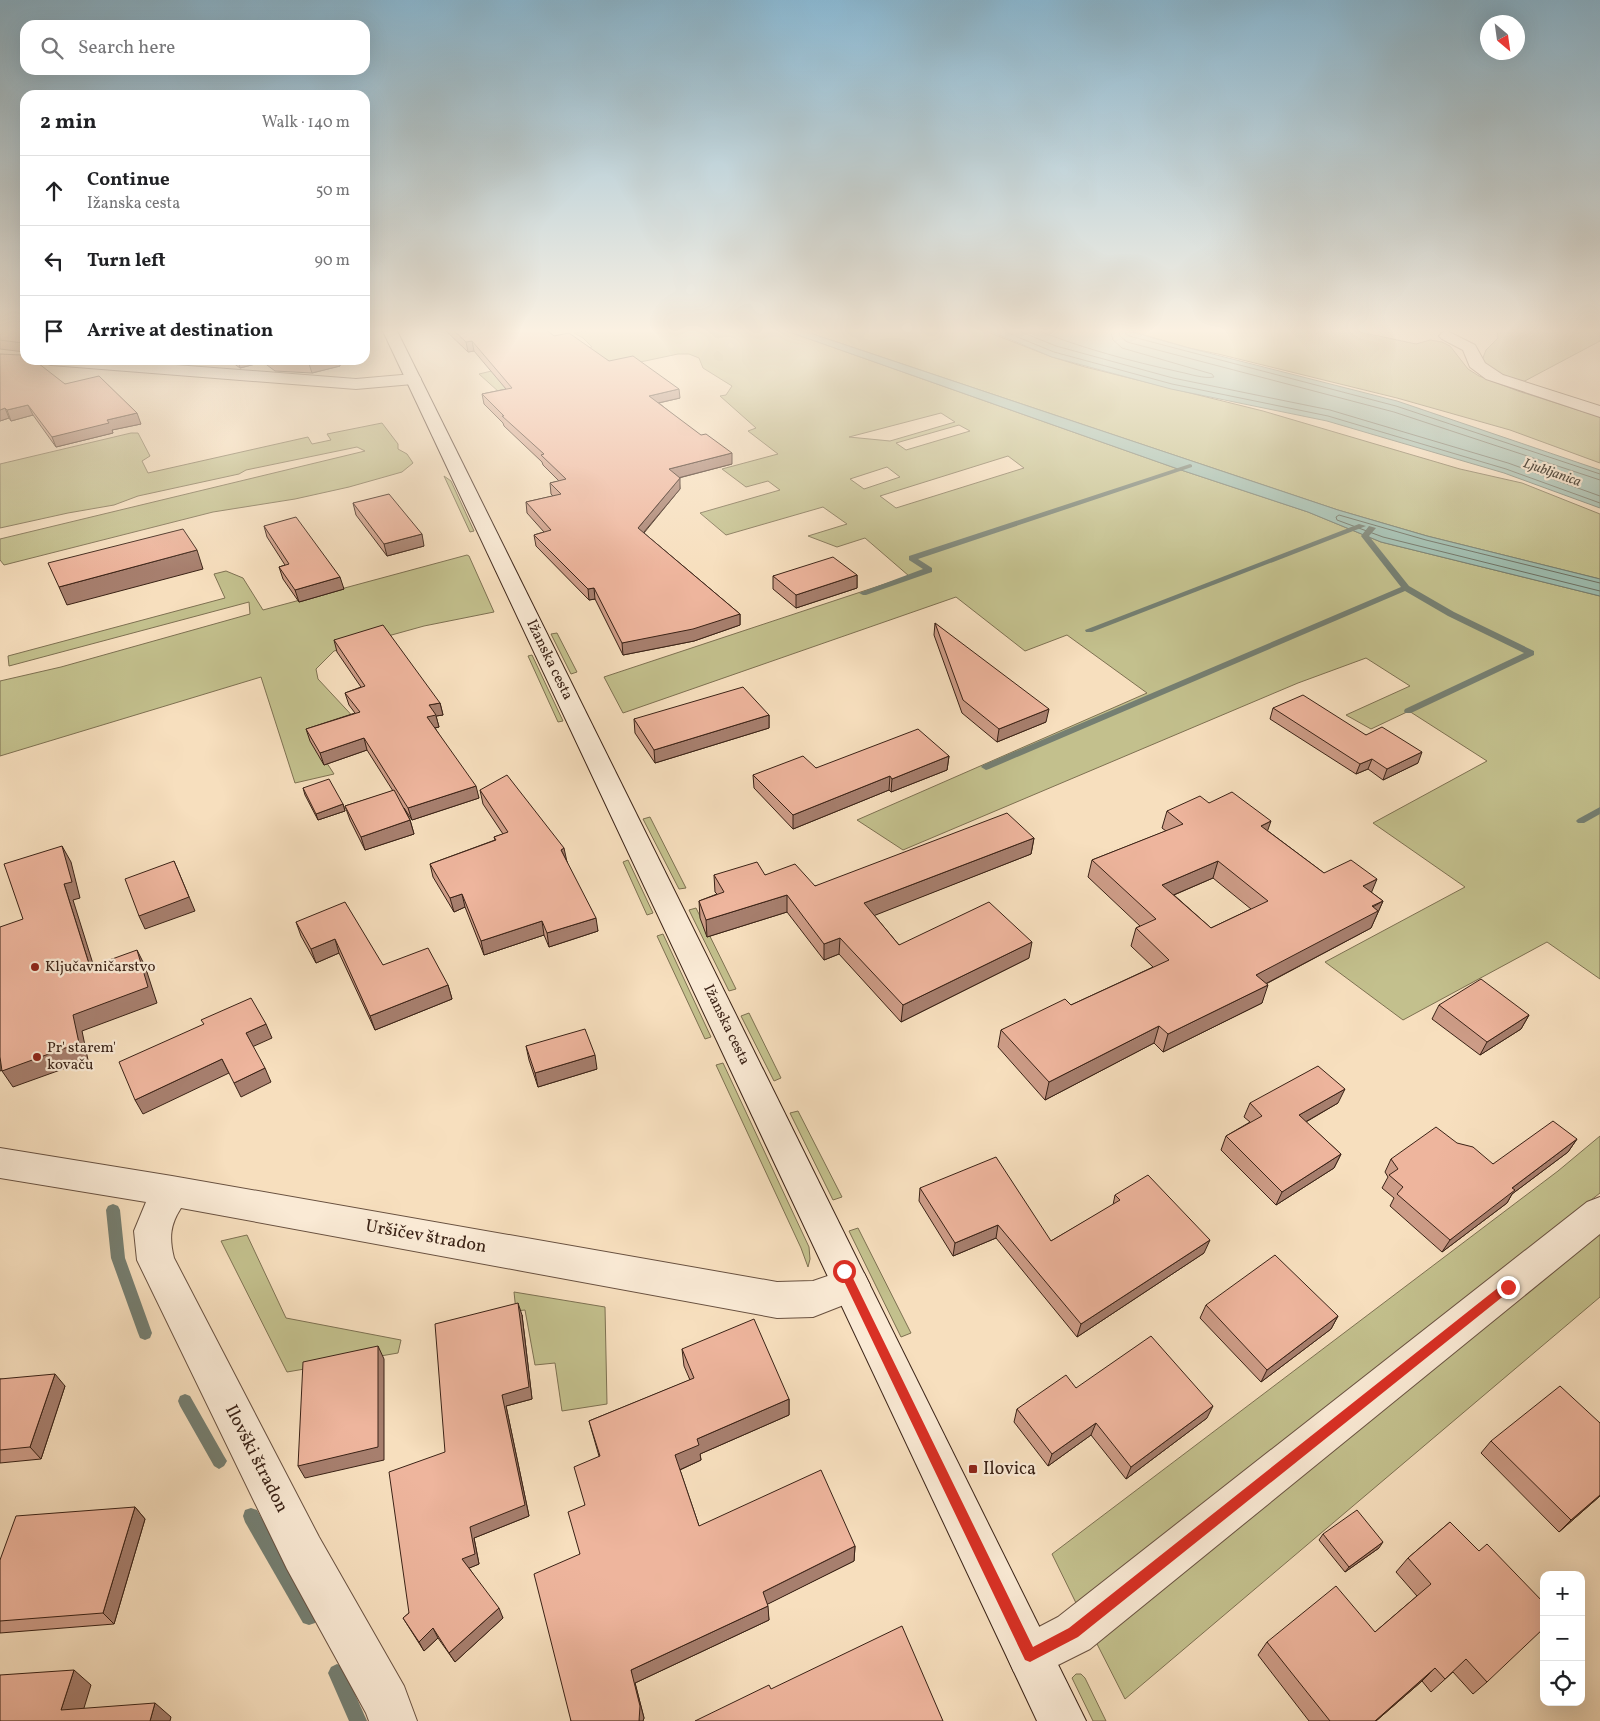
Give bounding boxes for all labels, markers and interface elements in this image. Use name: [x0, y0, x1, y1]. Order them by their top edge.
north arrow: [1480, 15, 1525, 60]
search box: [20, 20, 370, 75]
icon: search: [38, 34, 66, 62]
text: Search here: [78, 35, 175, 61]
text: 2 min: [40, 108, 97, 137]
text: Walk · 140 m: [262, 112, 350, 134]
text: Continue: [87, 167, 170, 193]
icon: ahead: [40, 177, 68, 205]
text: 50 m: [316, 180, 350, 202]
text: Ižanska cesta: [87, 193, 180, 215]
icon: left: [40, 247, 68, 275]
text: Turn left: [87, 248, 166, 274]
text: 90 m: [314, 250, 350, 272]
icon: arrive: [40, 317, 68, 345]
text: Arrive at destination: [87, 318, 273, 344]
water label: Ljubljanica: [1521, 454, 1584, 492]
street label: Ižanska cesta: [520, 616, 578, 704]
place label: Ključavničarstvo: [45, 957, 155, 978]
marker: Ključavničarstvo: [29, 961, 41, 973]
street label: Ižanska cesta: [697, 981, 755, 1069]
place label: Pr' starem' kovaču: [47, 1038, 116, 1076]
marker: Pr' starem' kovaču: [31, 1051, 43, 1063]
street label: Uršičev štradon: [363, 1214, 489, 1260]
route start: [833, 1260, 856, 1283]
route end: [1497, 1276, 1520, 1299]
street label: Ilovški štradon: [218, 1401, 294, 1518]
place label: Ilovica: [983, 1457, 1036, 1482]
marker: Ilovica: [967, 1463, 979, 1475]
map controls: [1540, 1571, 1585, 1706]
button: +: [1540, 1571, 1585, 1616]
button: −: [1540, 1616, 1585, 1661]
button: locate: [1540, 1661, 1585, 1706]

